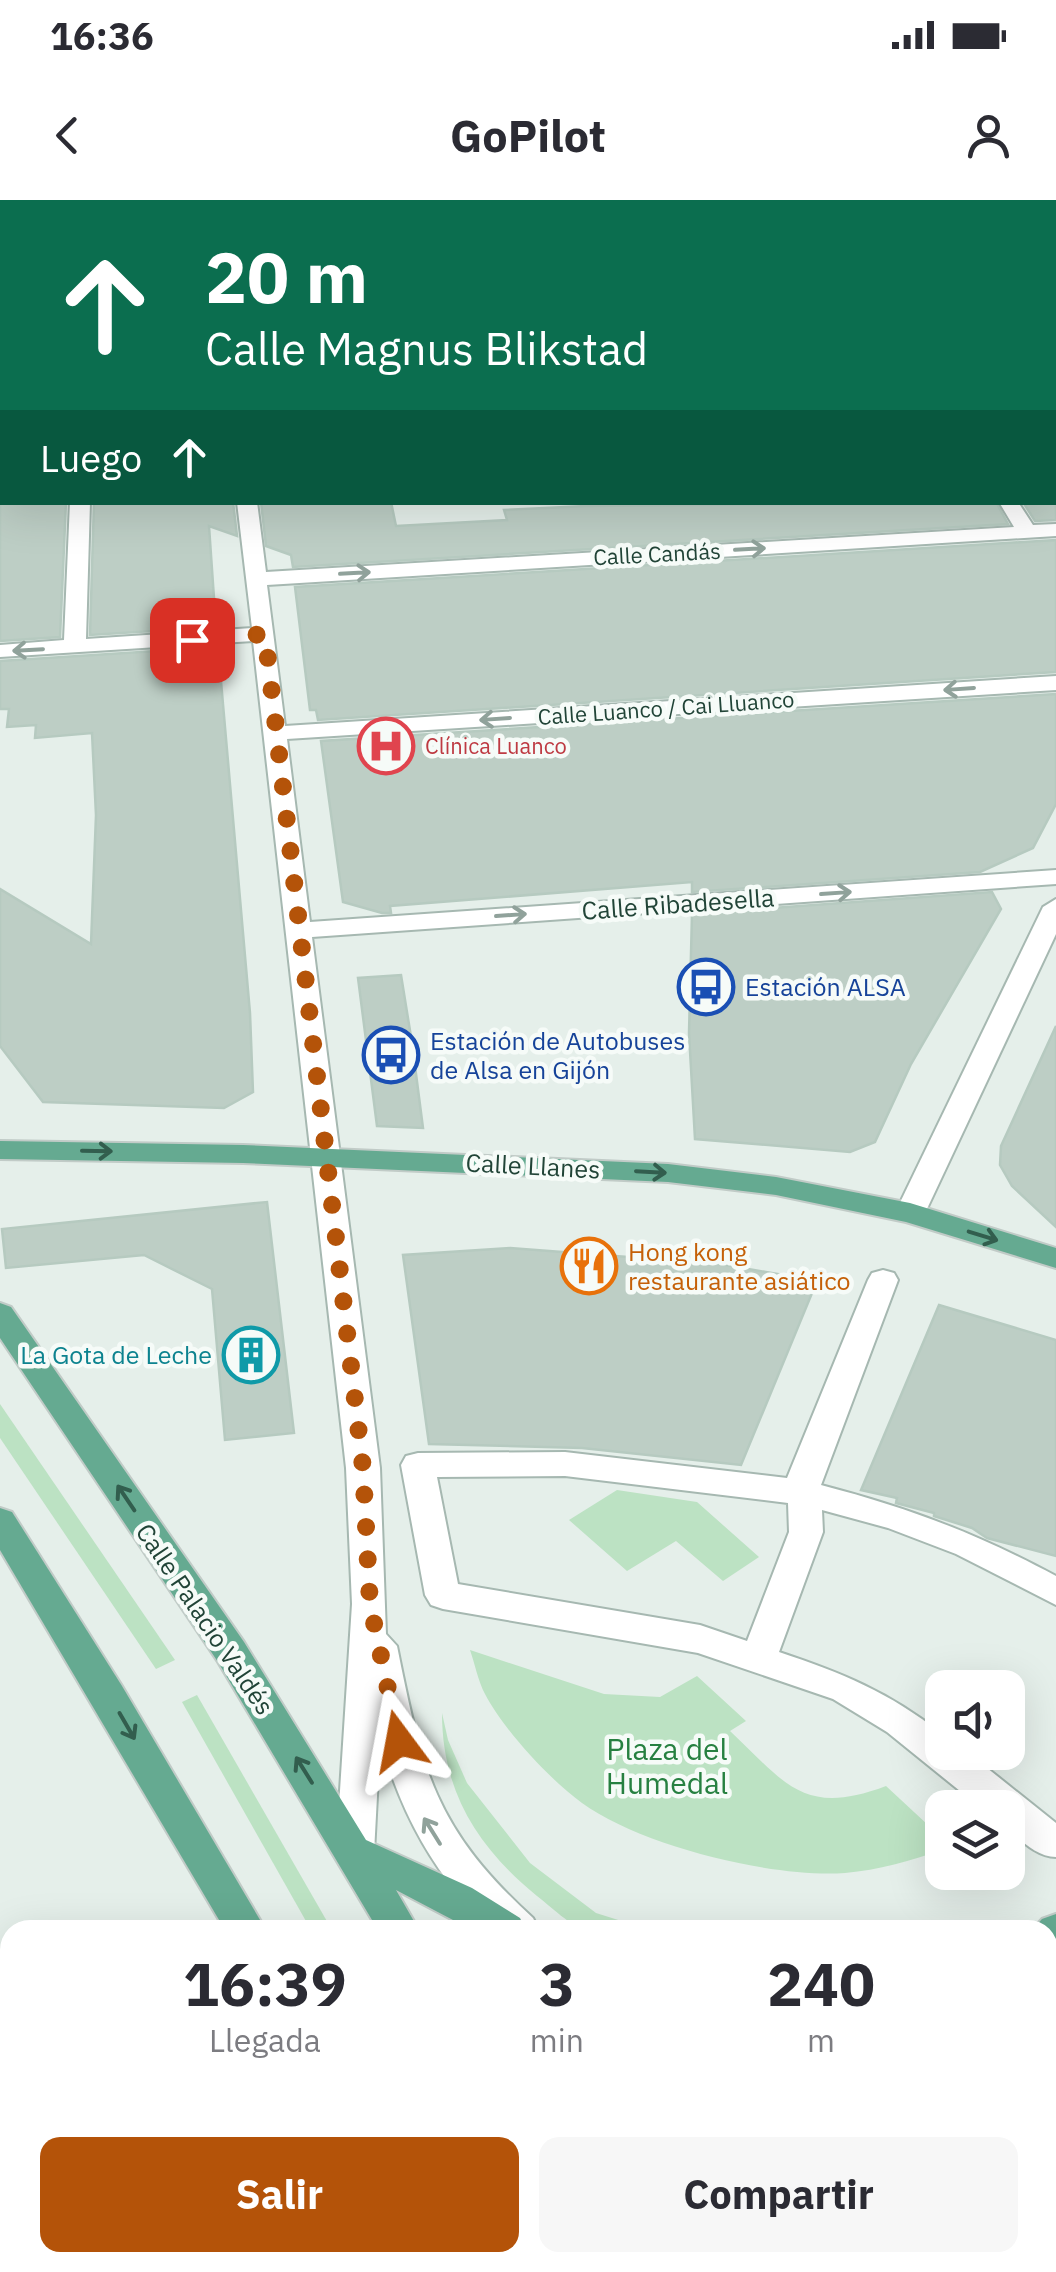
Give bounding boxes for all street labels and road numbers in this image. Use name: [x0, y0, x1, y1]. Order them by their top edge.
street label: Calle Candás: [592, 536, 721, 571]
street label: Calle Luanco / Cai Lluanco: [537, 684, 795, 731]
street label: Calle Ribadesella: [581, 880, 775, 927]
street label: Calle Llanes: [465, 1145, 601, 1186]
street label: Calle Palacio Valdés: [129, 1517, 282, 1721]

